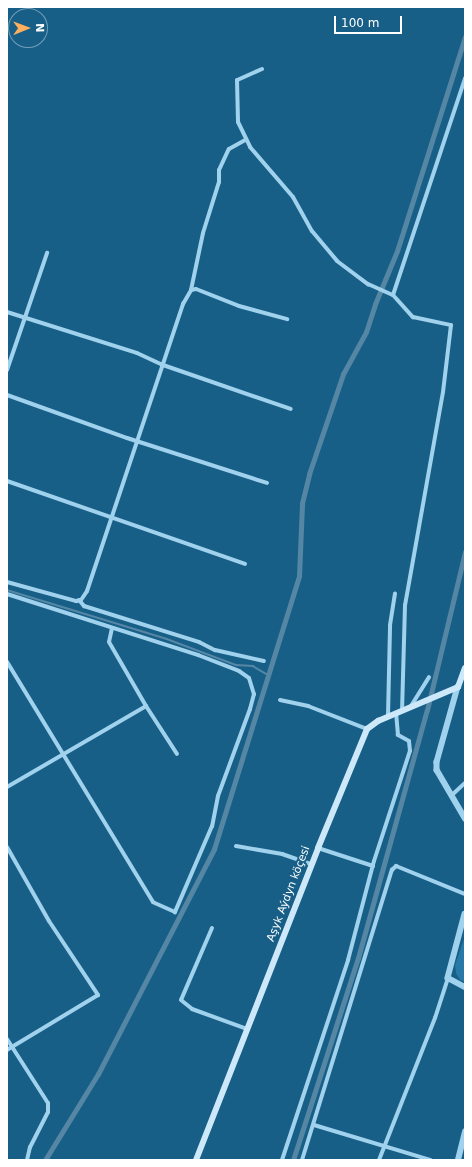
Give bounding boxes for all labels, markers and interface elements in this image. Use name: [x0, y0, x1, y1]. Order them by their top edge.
north arrow: [8, 8, 48, 48]
scale bar: [336, 8, 404, 34]
text: 100 m: [341, 16, 379, 30]
text: N: [33, 23, 46, 33]
street label: Aşyk Aýdyn köçesi: [265, 844, 313, 944]

